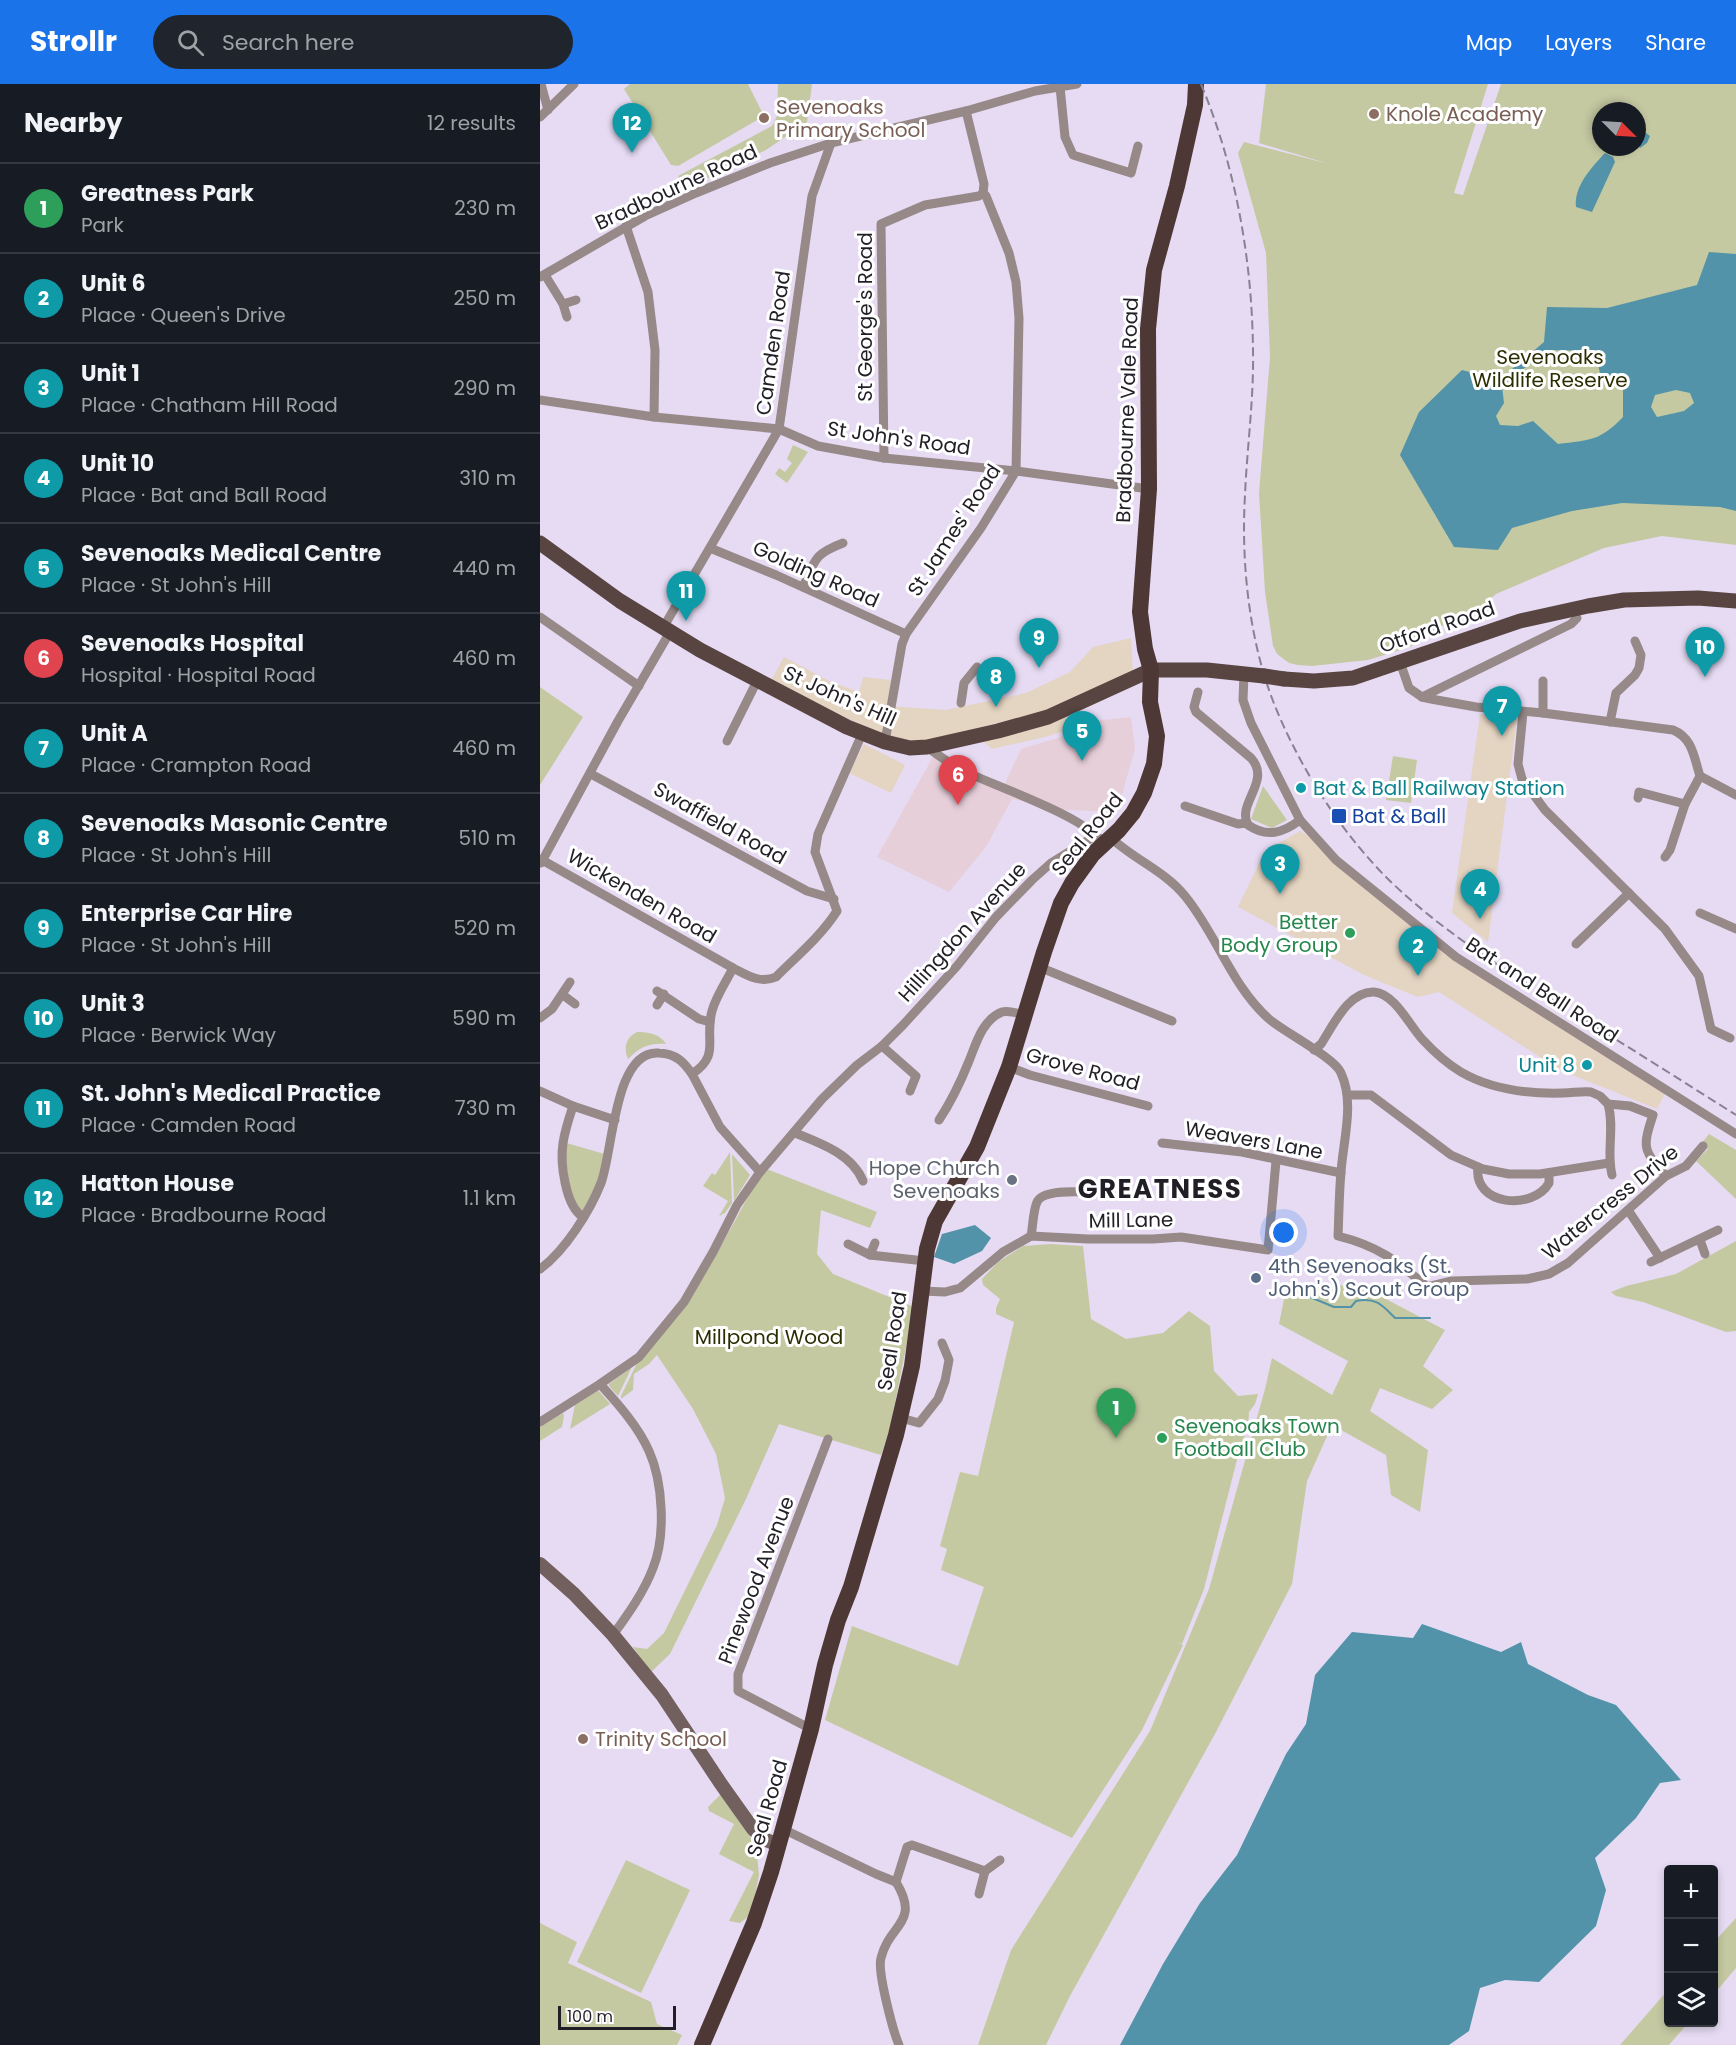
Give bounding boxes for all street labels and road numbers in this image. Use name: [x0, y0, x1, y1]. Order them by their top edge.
street label: Bradbourne Road: [590, 137, 762, 237]
street label: St George's Road: [851, 232, 879, 402]
street label: Camden Road: [749, 269, 797, 417]
street label: Bradbourne Vale Road: [1109, 297, 1145, 523]
street label: St John's Road: [826, 414, 972, 462]
street label: St James' Road: [901, 458, 1007, 602]
street label: Golding Road: [748, 534, 884, 614]
street label: Otford Road: [1375, 594, 1499, 660]
street label: St John's Hill: [779, 659, 901, 733]
street label: Swaffield Road: [649, 775, 791, 871]
street label: Seal Road: [1045, 786, 1129, 882]
street label: Wickenden Road: [562, 842, 722, 950]
street label: Hillingdon Avenue: [892, 856, 1032, 1008]
street label: Bat and Ball Road: [1460, 930, 1624, 1050]
street label: Grove Road: [1023, 1040, 1143, 1098]
street label: Weavers Lane: [1183, 1114, 1325, 1166]
street label: Watercress Drive: [1536, 1138, 1684, 1266]
street label: Mill Lane: [1088, 1205, 1174, 1235]
street label: Seal Road: [870, 1289, 914, 1393]
street label: Pinewood Avenue: [711, 1492, 801, 1668]
street label: Seal Road: [740, 1756, 794, 1860]

